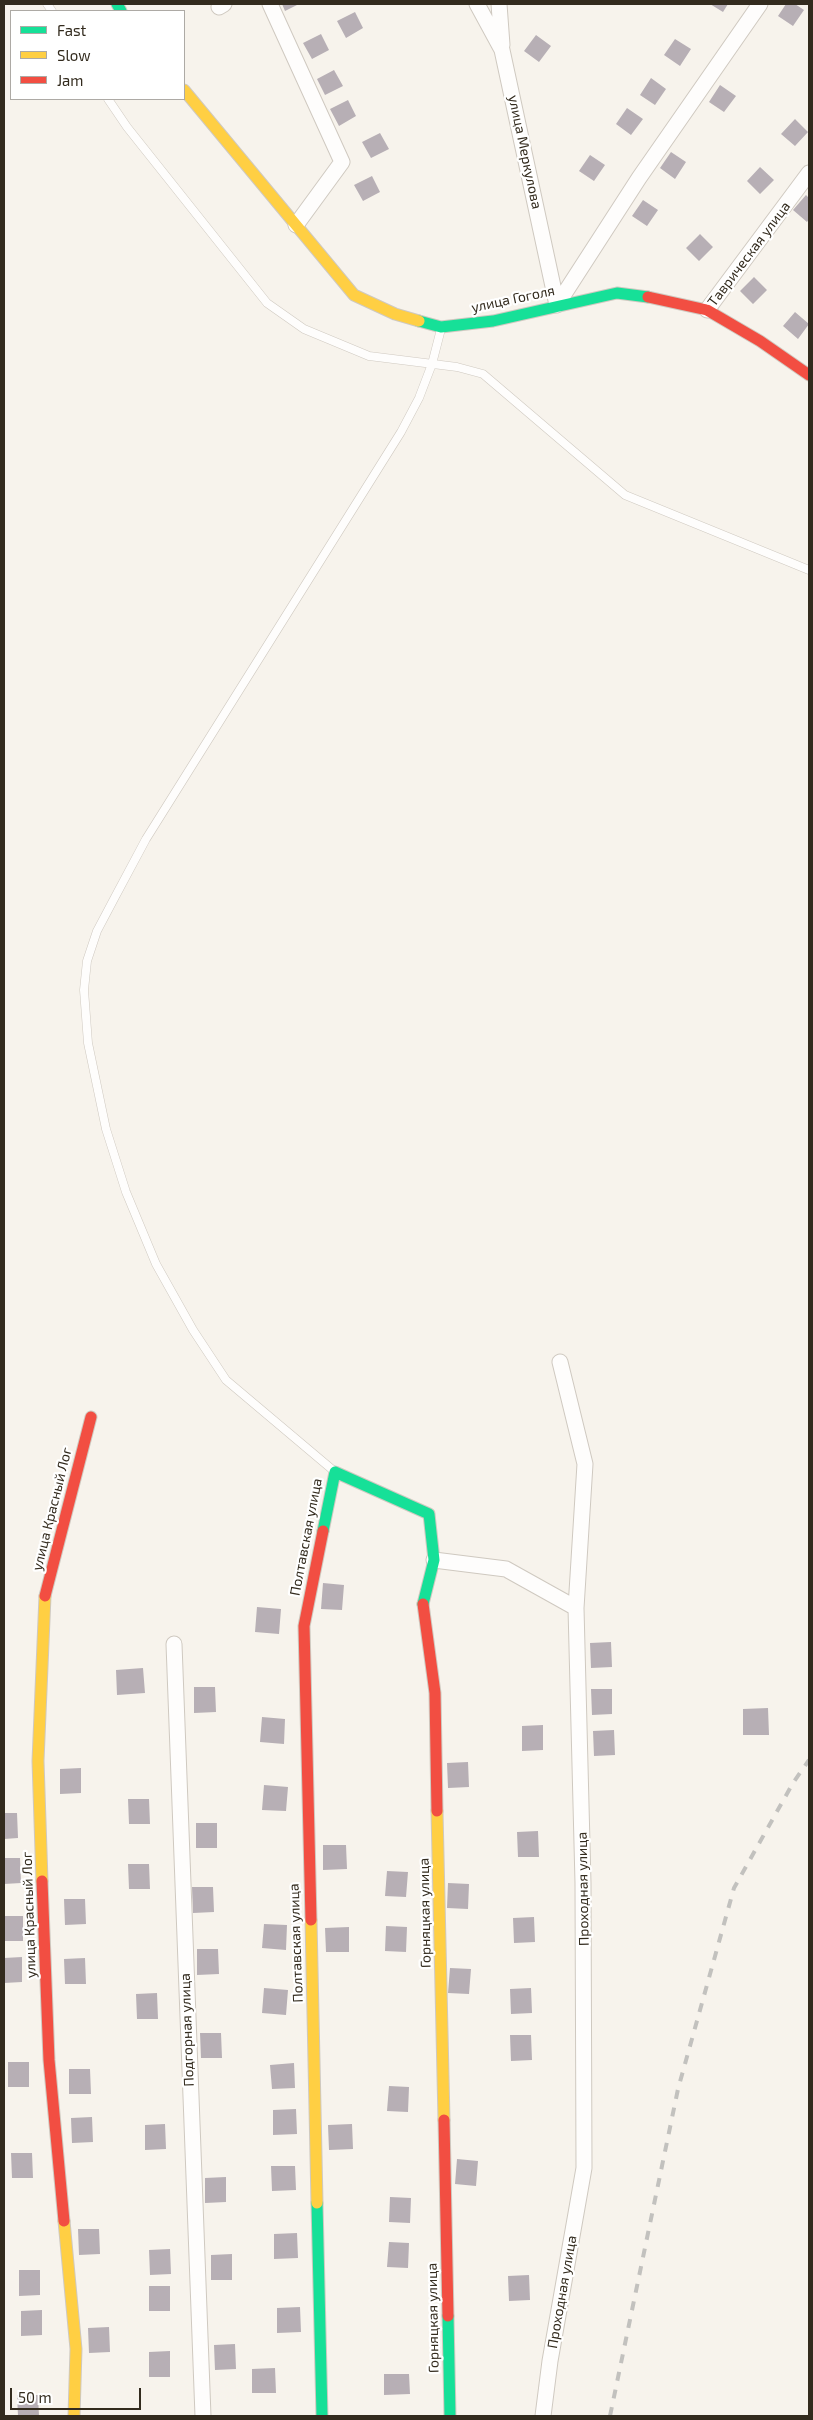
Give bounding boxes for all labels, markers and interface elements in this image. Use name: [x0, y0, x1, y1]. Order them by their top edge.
legend: [10, 10, 185, 100]
text: Fast: [57, 21, 86, 39]
text: Slow: [57, 46, 91, 64]
text: Jam: [57, 71, 83, 89]
street label: улица Меркулова: [505, 93, 545, 211]
street label: Таврическая улица: [704, 198, 794, 310]
street label: улица Гоголя: [470, 282, 556, 316]
street label: улица Красный Лог: [29, 1446, 75, 1572]
street label: Полтавская улица: [286, 1477, 326, 1597]
street label: Проходная улица: [574, 1832, 592, 1946]
street label: улица Красный Лог: [18, 1851, 40, 1979]
street label: Горняцкая улица: [416, 1858, 434, 1968]
street label: Полтавская улица: [286, 1883, 306, 2003]
street label: Подгорная улица: [177, 1973, 197, 2087]
street label: Проходная улица: [544, 2234, 580, 2350]
street label: Горняцкая улица: [424, 2263, 442, 2373]
scale bar: [12, 2378, 144, 2410]
text: 50 m: [18, 2388, 52, 2406]

